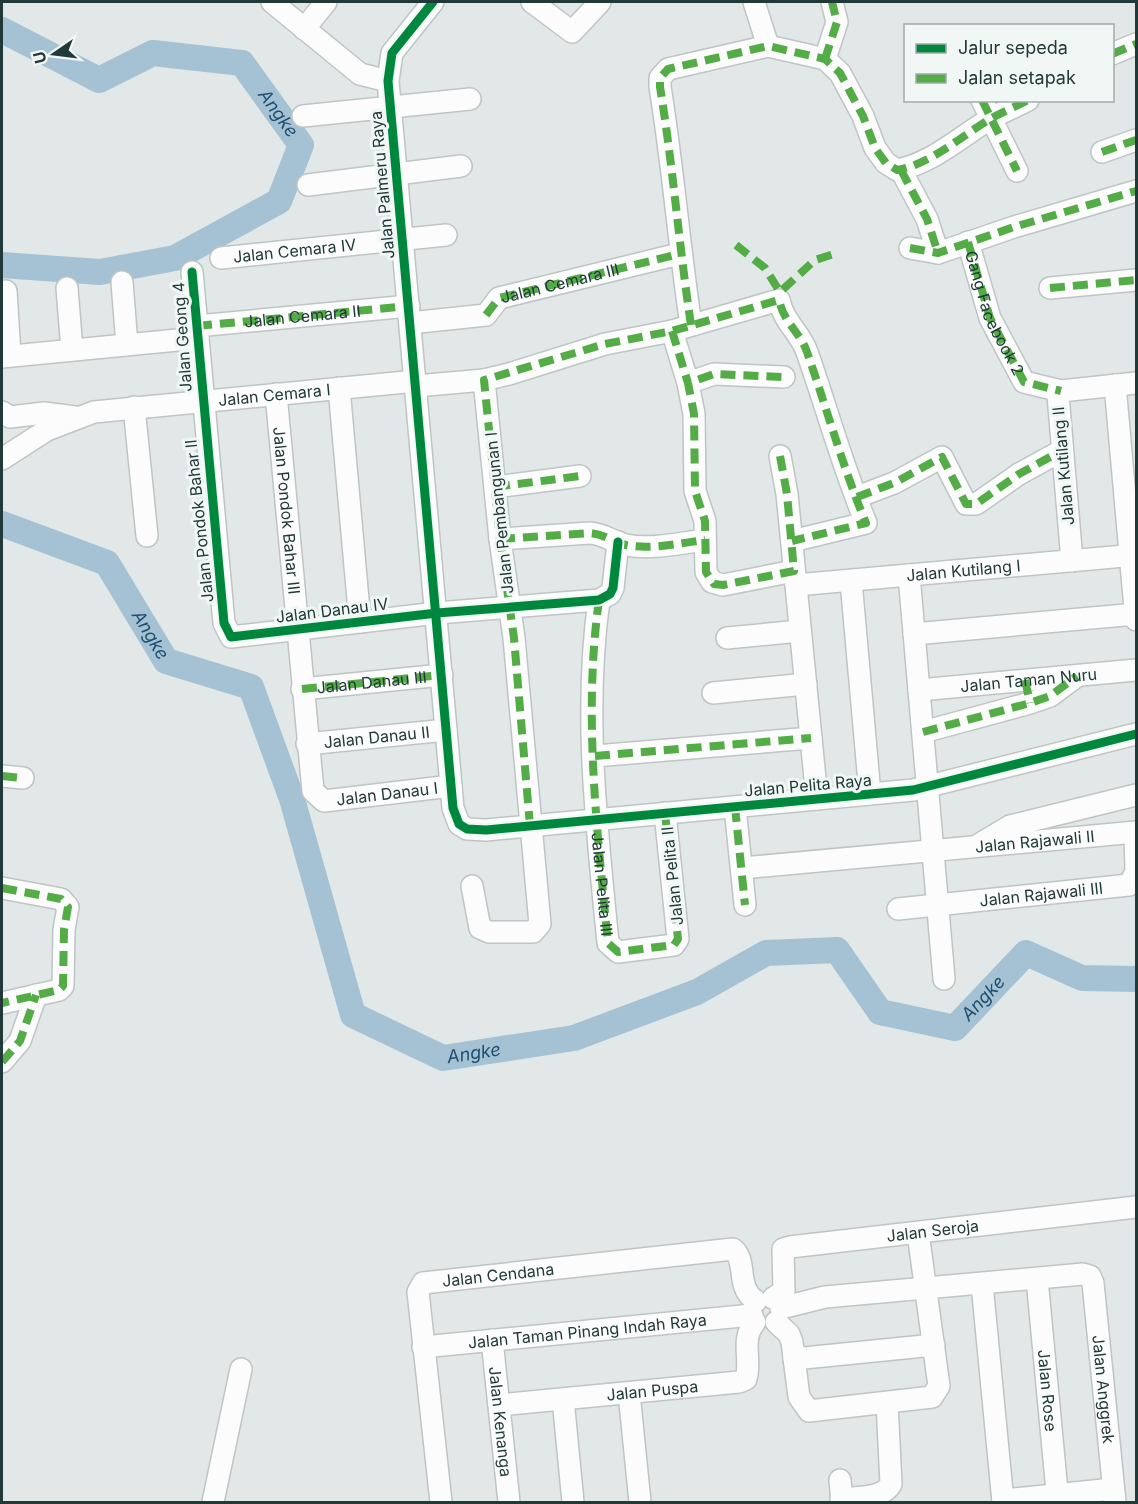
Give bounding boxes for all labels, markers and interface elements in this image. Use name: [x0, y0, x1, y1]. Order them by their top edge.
north arrow: [24, 24, 84, 84]
legend: [904, 24, 1114, 102]
text: Jalur sepeda: [958, 37, 1068, 58]
text: U: [28, 50, 51, 66]
text: Jalan setapak: [958, 67, 1076, 88]
water label: Angke: [254, 84, 303, 141]
street label: Jalan Palmeru Raya: [366, 110, 398, 260]
street label: Jalan Cemara IV: [232, 234, 357, 267]
street label: Gang Facebook 2: [961, 248, 1029, 379]
street label: Jalan Cemara III: [498, 259, 621, 307]
street label: Jalan Geong 4: [168, 281, 196, 393]
street label: Jalan Cemara II: [243, 301, 362, 331]
street label: Jalan Cemara I: [217, 379, 331, 410]
street label: Jalan Kutilang II: [1048, 406, 1078, 526]
street label: Jalan Pondok Bahar III: [269, 426, 305, 595]
street label: Jalan Pembangunan I: [481, 431, 517, 595]
street label: Jalan Pondok Bahar II: [180, 439, 218, 603]
street label: Jalan Kutilang I: [905, 555, 1021, 585]
street label: Jalan Danau IV: [275, 593, 389, 627]
water label: Angke: [127, 605, 174, 663]
street label: Jalan Taman Nuru: [959, 664, 1098, 696]
street label: Jalan Danau III: [316, 667, 428, 697]
street label: Jalan Danau II: [323, 722, 431, 752]
street label: Jalan Pelita Raya: [743, 769, 873, 801]
street label: Jalan Danau I: [335, 778, 439, 809]
street label: Jalan Pelita II: [657, 825, 687, 927]
street label: Jalan Rajawali II: [974, 826, 1095, 857]
street label: Jalan Pelita III: [588, 832, 617, 937]
street label: Jalan Rajawali III: [978, 878, 1104, 910]
water label: Angke: [956, 971, 1009, 1025]
water label: Angke: [445, 1038, 502, 1067]
street label: Jalan Seroja: [886, 1215, 980, 1246]
street label: Jalan Cendana: [441, 1259, 555, 1291]
street label: Jalan Taman Pinang Indah Raya: [467, 1309, 707, 1353]
street label: Jalan Anggrek: [1088, 1334, 1119, 1445]
street label: Jalan Rose: [1034, 1349, 1061, 1432]
street label: Jalan Kenanga: [485, 1365, 516, 1478]
street label: Jalan Puspa: [606, 1376, 699, 1405]

